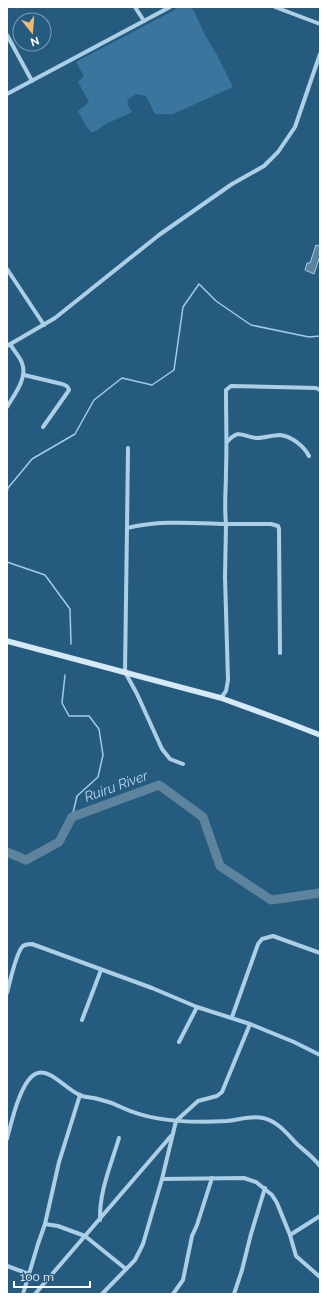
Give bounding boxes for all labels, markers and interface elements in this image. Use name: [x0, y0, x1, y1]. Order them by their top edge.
north arrow: [12, 12, 52, 52]
text: N: [29, 34, 41, 49]
water label: Ruiru River: [82, 767, 151, 805]
scale bar: [14, 1263, 90, 1289]
text: 100 m: [20, 1270, 54, 1284]

